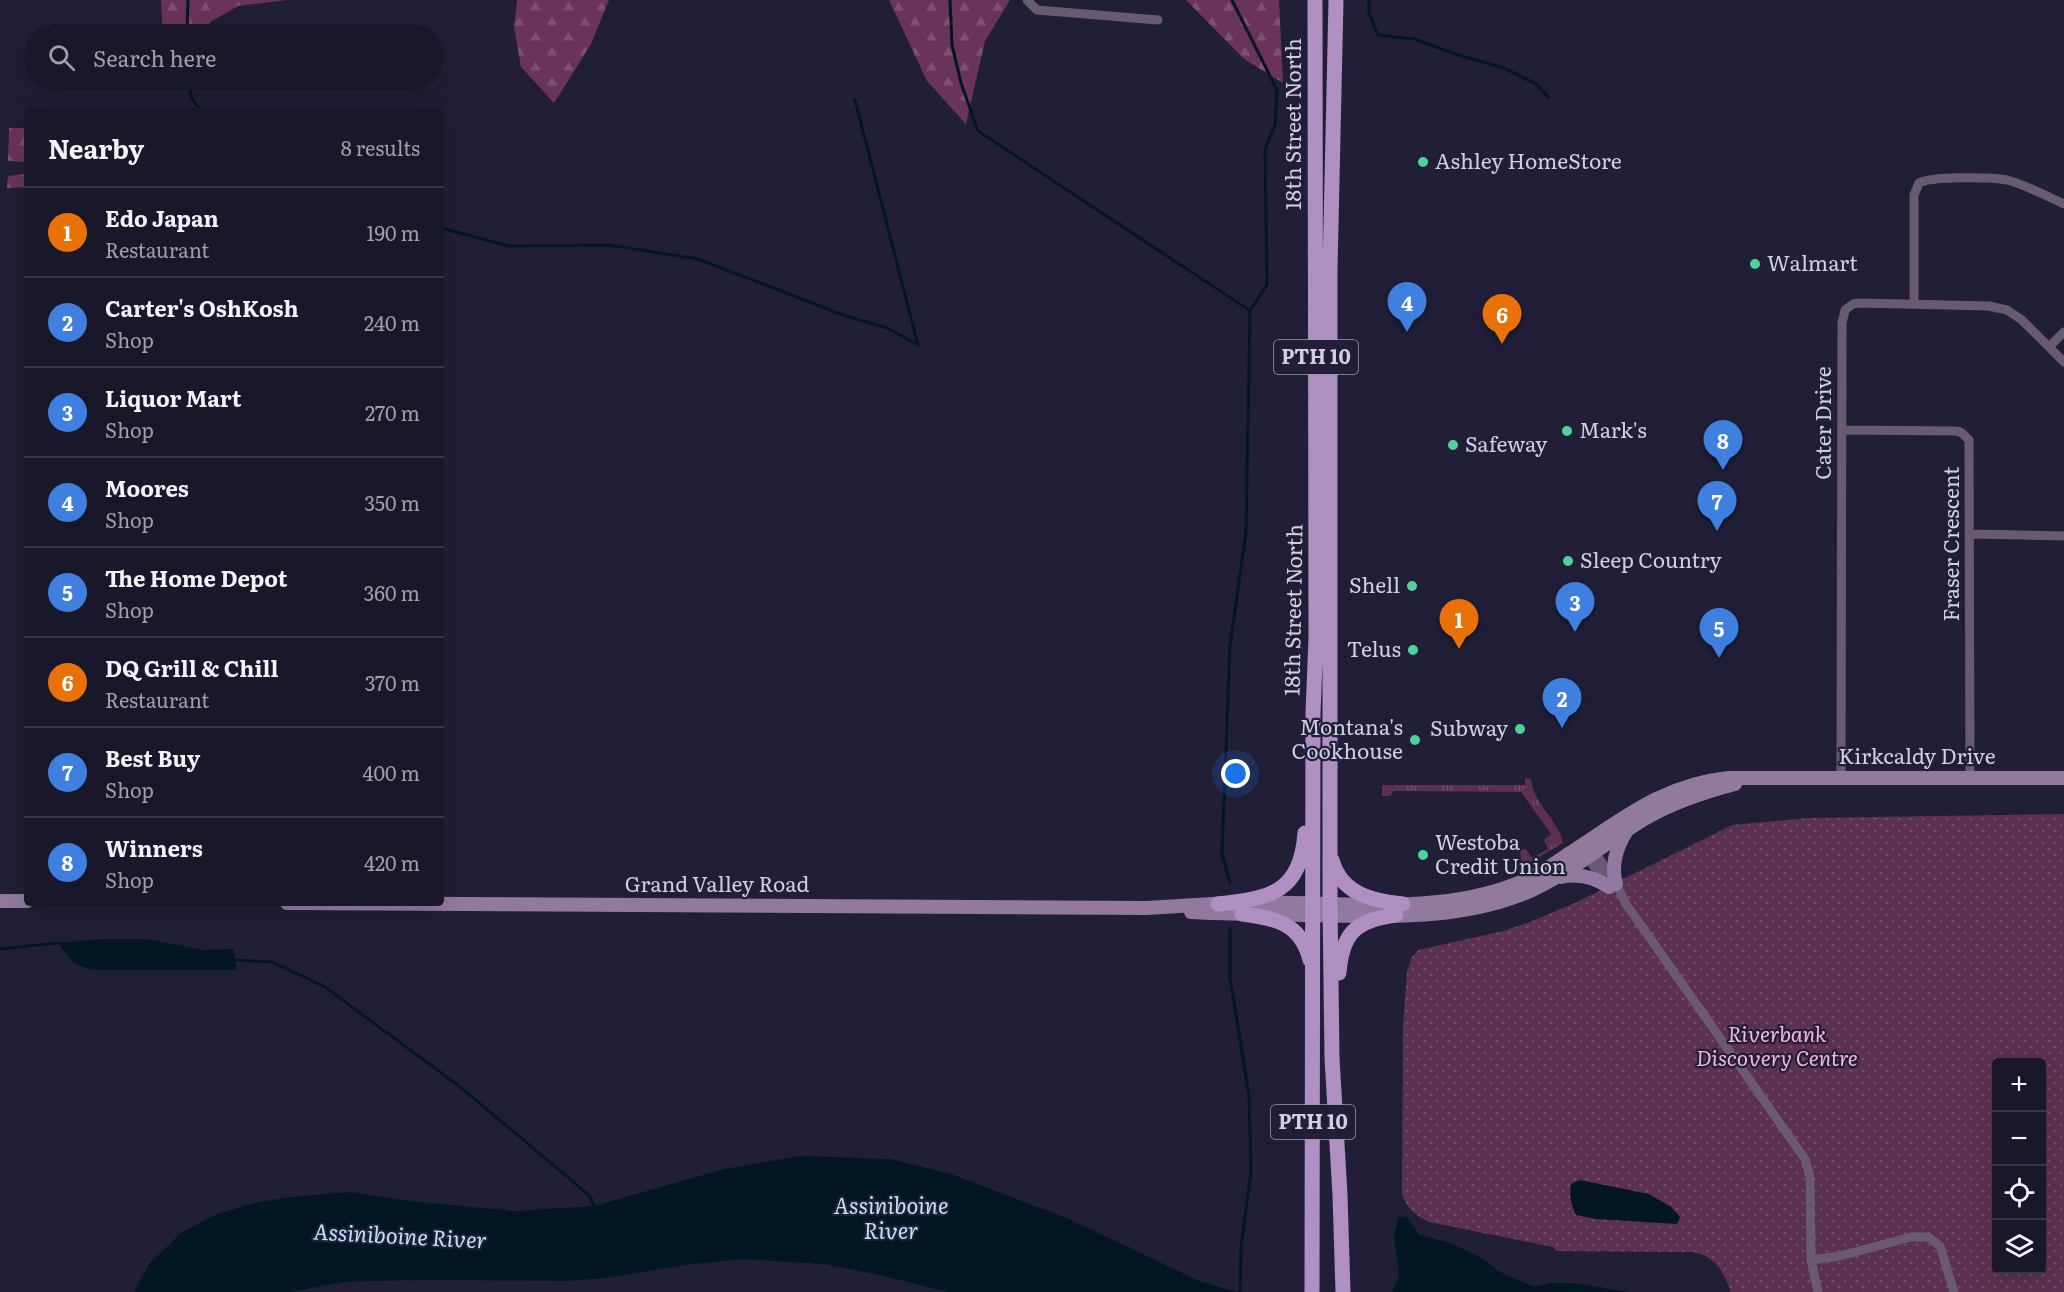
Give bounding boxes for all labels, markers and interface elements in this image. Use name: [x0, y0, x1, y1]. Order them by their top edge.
search box: [24, 24, 444, 90]
street label: 18th Street North: [1276, 38, 1307, 210]
icon: search: [45, 41, 78, 74]
text: Search here: [93, 41, 216, 74]
text: Nearby: [48, 128, 144, 167]
text: 8 results: [341, 132, 420, 162]
place label: Ashley HomeStore: [1435, 144, 1622, 175]
marker: Ashley HomeStore: [1416, 155, 1430, 169]
text: Edo Japan: [105, 201, 219, 234]
text: 1: [63, 217, 72, 247]
text: 190 m: [366, 217, 420, 247]
text: Restaurant: [105, 234, 209, 264]
place label: Walmart: [1767, 246, 1858, 277]
marker: Walmart: [1748, 257, 1762, 271]
pin: 4: [1388, 282, 1426, 332]
text: Carter's OshKosh: [105, 291, 299, 324]
pin: 6: [1482, 294, 1522, 344]
text: 2: [62, 307, 73, 337]
text: 240 m: [364, 307, 420, 337]
text: Shop: [105, 324, 154, 354]
road number: PTH 10: [1274, 340, 1358, 374]
street label: Cater Drive: [1806, 366, 1837, 480]
text: Liquor Mart: [105, 381, 241, 414]
text: 3: [62, 397, 73, 427]
text: 270 m: [365, 397, 420, 427]
place label: Mark's: [1579, 413, 1647, 444]
text: Shop: [105, 414, 154, 444]
pin: 8: [1704, 420, 1742, 470]
marker: Mark's: [1560, 424, 1574, 438]
place label: Safeway: [1465, 427, 1548, 458]
marker: Safeway: [1446, 438, 1460, 452]
street label: Fraser Crescent: [1934, 466, 1965, 622]
text: Moores: [105, 471, 189, 504]
pin: 7: [1698, 482, 1736, 531]
text: 4: [61, 487, 74, 517]
text: 350 m: [364, 487, 420, 517]
text: Shop: [105, 504, 154, 534]
street label: 18th Street North: [1275, 524, 1308, 696]
place label: Sleep Country: [1580, 543, 1723, 574]
marker: Sleep Country: [1561, 554, 1575, 568]
text: The Home Depot: [105, 561, 287, 594]
place label: Shell: [1349, 568, 1400, 599]
text: 5: [62, 577, 73, 607]
text: 360 m: [363, 577, 420, 607]
marker: Shell: [1405, 579, 1419, 593]
pin: 3: [1556, 582, 1594, 632]
text: Shop: [105, 594, 154, 624]
pin: 1: [1440, 600, 1478, 649]
pin: 5: [1700, 608, 1738, 658]
place label: Telus: [1347, 632, 1401, 663]
marker: Telus: [1406, 643, 1420, 657]
text: DQ Grill & Chill: [105, 651, 278, 684]
text: 6: [62, 667, 73, 697]
text: 370 m: [365, 667, 420, 697]
pin: 2: [1542, 678, 1582, 728]
text: Restaurant: [105, 684, 209, 714]
place label: Montana's Cookhouse: [1292, 710, 1403, 765]
place label: Subway: [1430, 711, 1509, 742]
marker: Subway: [1513, 722, 1527, 736]
marker: Montana's Cookhouse: [1408, 733, 1422, 747]
street label: Kirkcaldy Drive: [1838, 739, 1996, 770]
text: Best Buy: [105, 741, 200, 774]
text: 7: [62, 757, 73, 787]
text: 400 m: [362, 757, 420, 787]
your location: [1221, 759, 1250, 788]
text: Shop: [105, 774, 154, 804]
place label: Westoba Credit Union: [1435, 825, 1566, 880]
text: Winners: [105, 831, 203, 864]
text: 8: [62, 847, 73, 877]
text: 420 m: [364, 847, 420, 877]
marker: Westoba Credit Union: [1416, 848, 1430, 862]
text: Shop: [105, 864, 154, 894]
street label: Grand Valley Road: [625, 867, 809, 898]
park label: Riverbank Discovery Centre: [1696, 1017, 1858, 1072]
map controls: [1992, 1058, 2046, 1274]
button: +: [1992, 1058, 2046, 1112]
road number: PTH 10: [1271, 1105, 1355, 1139]
button: −: [1992, 1112, 2046, 1166]
button: locate: [1992, 1166, 2046, 1220]
water label: Assiniboine River: [834, 1188, 948, 1246]
water label: Assiniboine River: [312, 1213, 488, 1256]
button: layers: [1992, 1220, 2046, 1274]

